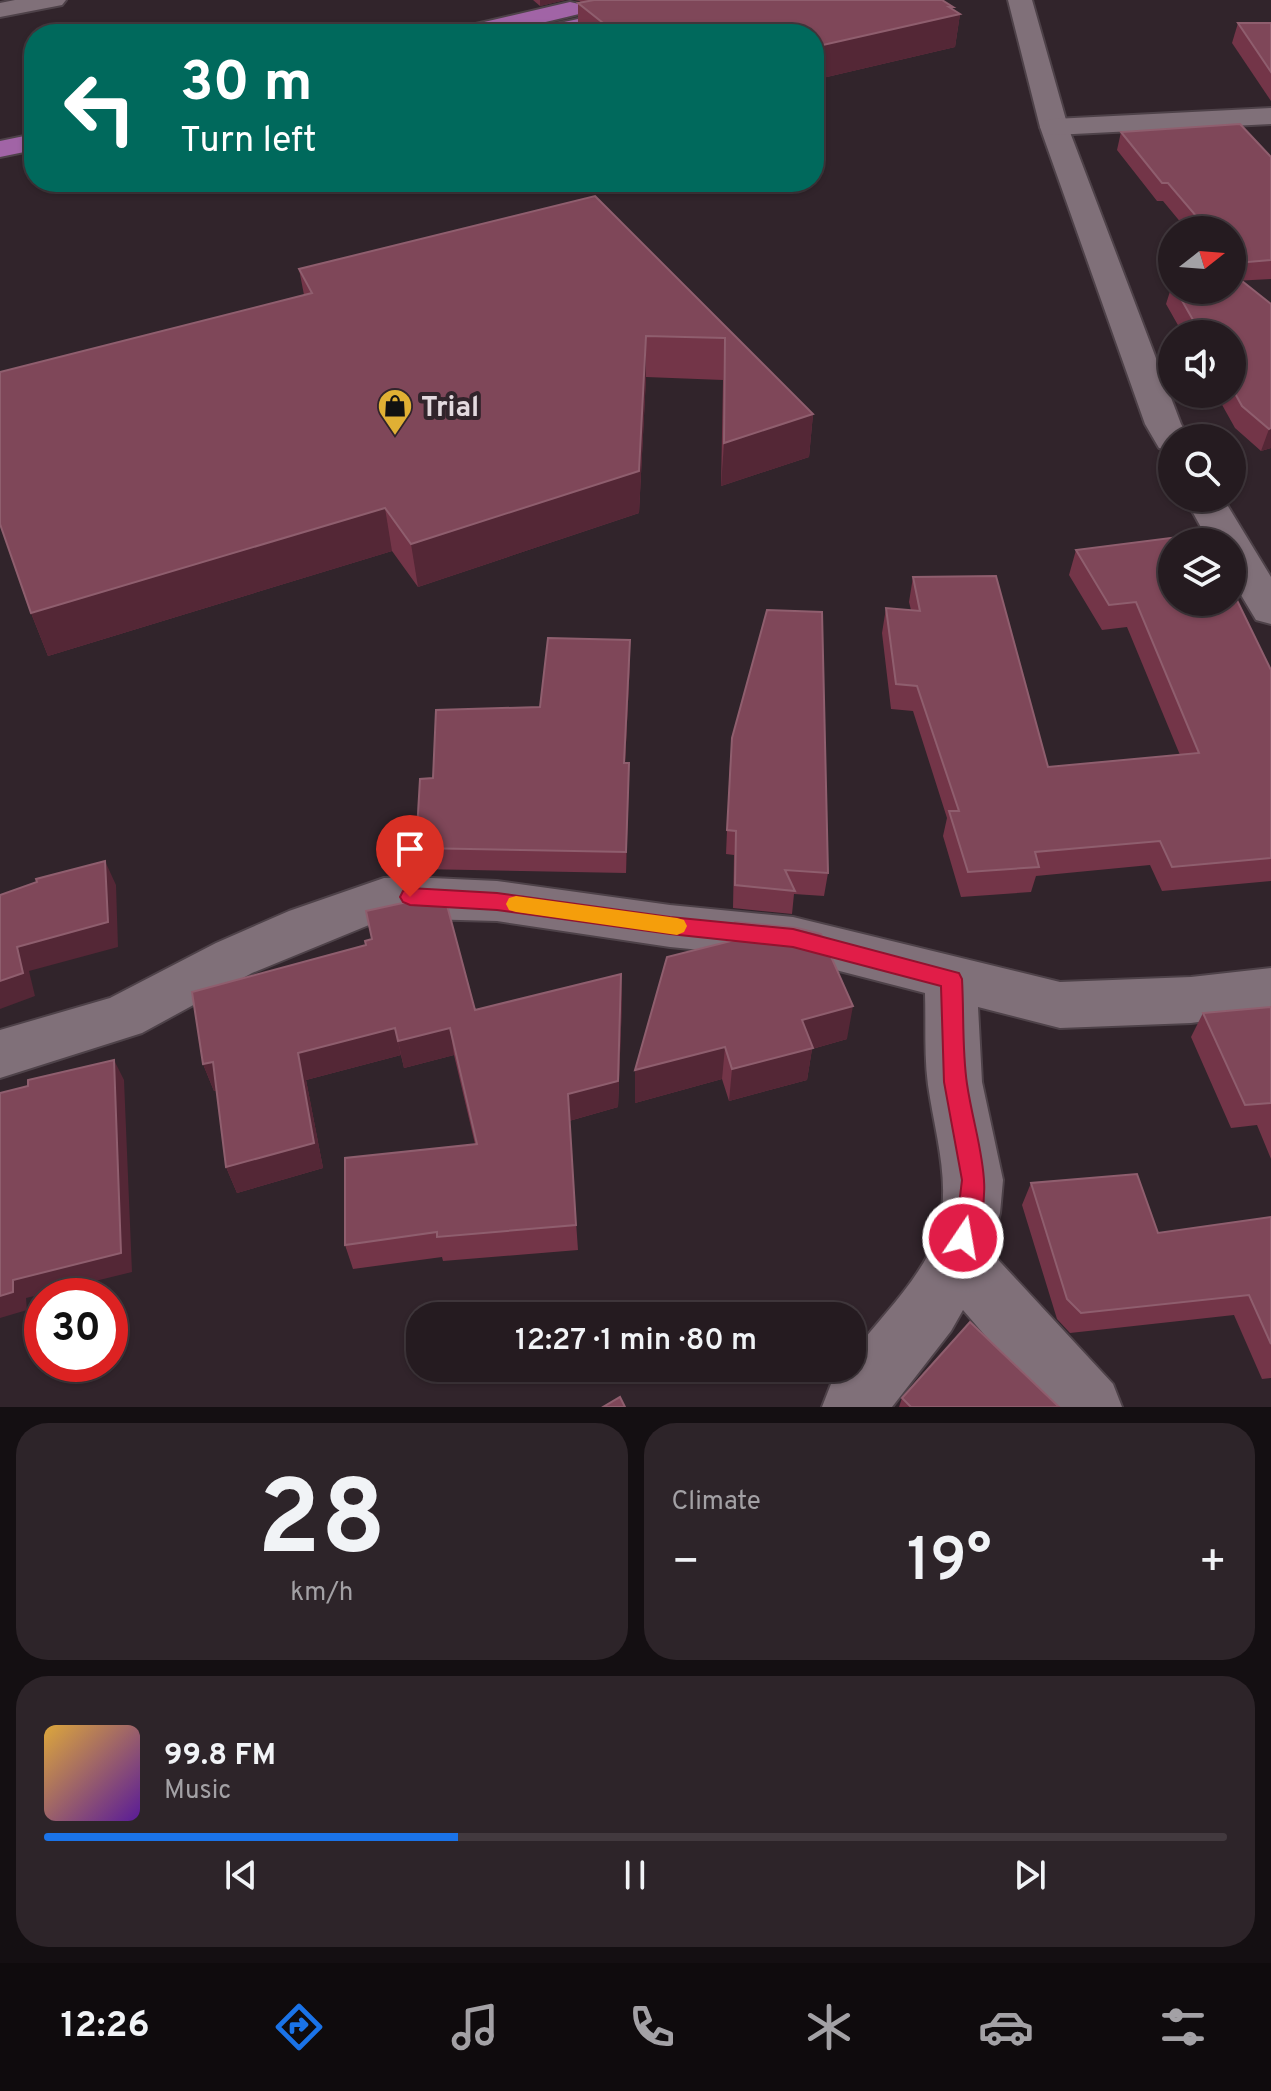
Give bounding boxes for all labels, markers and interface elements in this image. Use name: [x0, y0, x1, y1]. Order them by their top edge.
text: 30 m: [180, 50, 313, 120]
icon: left: [48, 56, 152, 160]
text: Turn left: [180, 119, 317, 165]
north arrow: [1158, 216, 1246, 304]
map controls: [1158, 216, 1246, 616]
button: sound: [1158, 320, 1246, 408]
shop icon: Trial: [376, 387, 414, 437]
place label: Trial: [421, 391, 479, 427]
button: search: [1158, 424, 1246, 512]
button: layers: [1158, 528, 1246, 616]
pin: [376, 815, 444, 897]
icon: arrive: [388, 827, 432, 871]
position arrow: [921, 1196, 1005, 1280]
speed limit sign: 30: [24, 1278, 128, 1382]
text: 12:27 · 1 min · 80 m: [515, 1323, 757, 1360]
text: 28: [257, 1459, 386, 1591]
text: Climate: [672, 1486, 761, 1519]
text: 19°: [907, 1526, 992, 1602]
text: −: [672, 1536, 700, 1592]
text: +: [1199, 1536, 1227, 1592]
text: km/h: [290, 1577, 353, 1610]
text: 99.8 FM: [164, 1738, 276, 1775]
text: Music: [164, 1775, 231, 1808]
icon: previous: [219, 1853, 263, 1897]
icon: pause: [613, 1853, 657, 1897]
icon: next: [1008, 1853, 1052, 1897]
icon: directions: [271, 1999, 327, 2055]
icon: music: [447, 1999, 503, 2055]
icon: phone: [624, 1999, 680, 2055]
icon: climate: [801, 1999, 857, 2055]
icon: car: [978, 1999, 1034, 2055]
icon: filters: [1155, 1999, 1211, 2055]
text: 12:26: [60, 2004, 150, 2050]

